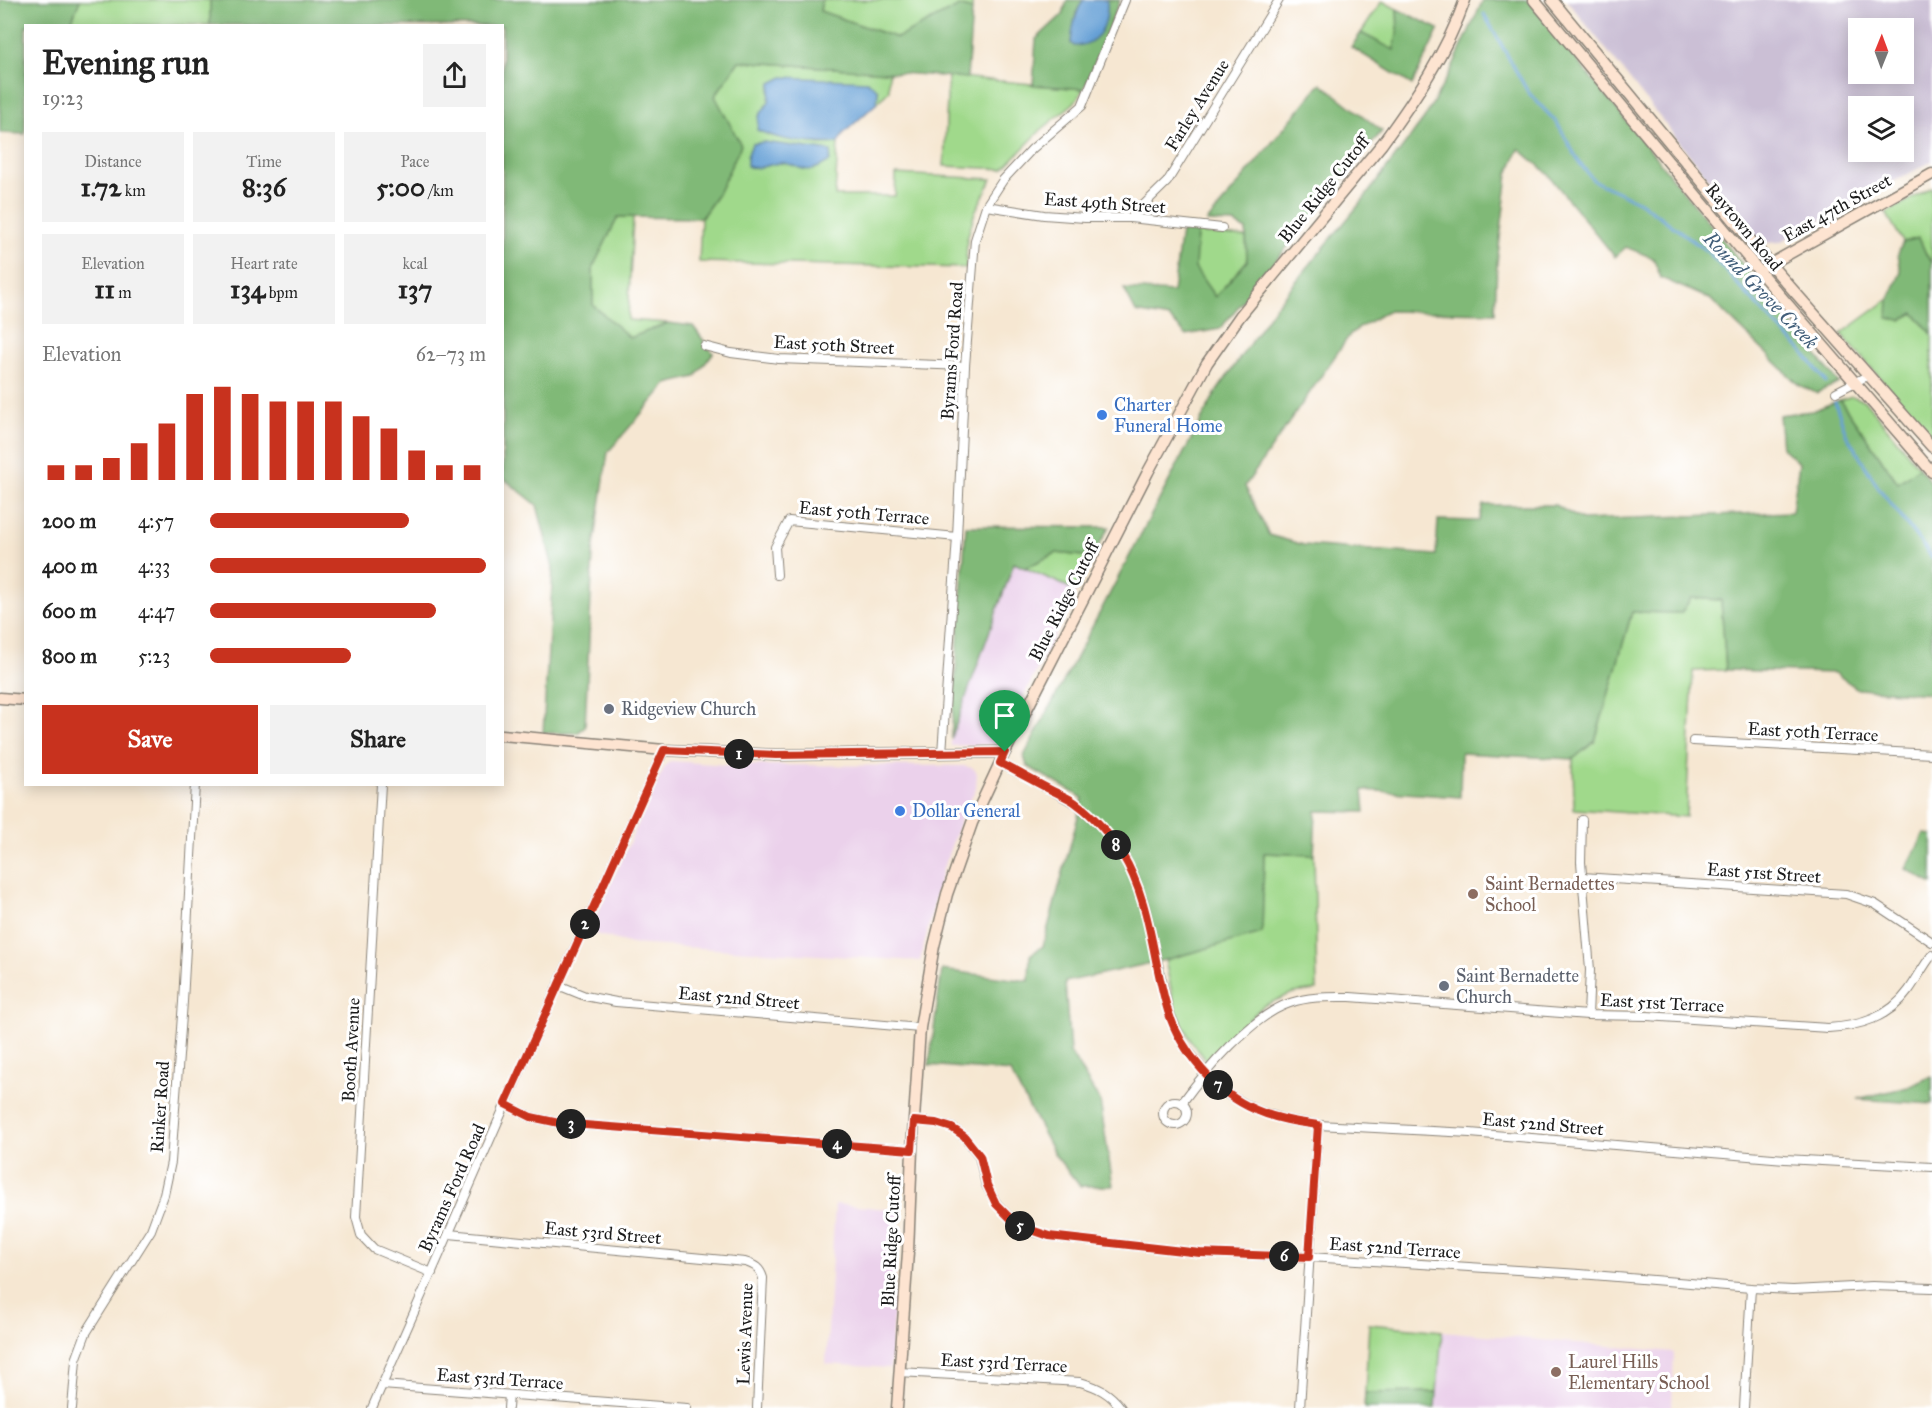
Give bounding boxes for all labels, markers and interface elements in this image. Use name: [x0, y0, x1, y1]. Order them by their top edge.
north arrow: [1848, 18, 1914, 84]
map controls: [1848, 18, 1914, 162]
text: Evening run: [42, 43, 209, 83]
button: share: [423, 44, 486, 107]
street label: Farley Avenue: [1160, 55, 1234, 155]
text: 19:23: [42, 86, 83, 110]
button: layers: [1848, 96, 1914, 162]
street label: Blue Ridge Cutoff: [1274, 128, 1377, 248]
text: Distance: [84, 152, 142, 171]
text: Time: [246, 152, 282, 171]
text: Pace: [400, 152, 430, 171]
street label: East 47th Street: [1779, 169, 1896, 247]
text: 1.72: [80, 171, 121, 203]
text: 8:36: [242, 171, 286, 203]
text: 5:00: [376, 171, 425, 203]
street label: Raytown Road: [1701, 179, 1787, 275]
text: km: [121, 181, 146, 200]
text: /km: [425, 181, 454, 200]
street label: East 49th Street: [1043, 188, 1167, 218]
water label: Round Grove Creek: [1698, 225, 1823, 354]
text: Elevation: [81, 254, 145, 273]
text: Heart rate: [230, 254, 298, 273]
text: kcal: [402, 254, 428, 273]
text: 11: [94, 273, 115, 305]
text: 134: [230, 273, 265, 305]
text: 137: [398, 273, 432, 305]
street label: Byrams Ford Road: [936, 281, 968, 421]
text: m: [115, 283, 132, 302]
text: bpm: [265, 283, 298, 302]
street label: East 50th Street: [773, 331, 896, 359]
text: Elevation: [42, 342, 121, 366]
text: 62–73 m: [416, 342, 486, 366]
place label: Charter Funeral Home: [1114, 394, 1223, 437]
marker: Charter Funeral Home: [1095, 408, 1109, 422]
street label: East 50th Terrace: [798, 496, 930, 530]
text: 200 m: [42, 509, 96, 533]
text: 4:57: [138, 509, 174, 533]
street label: Blue Ridge Cutoff: [1024, 534, 1106, 665]
text: 400 m: [42, 554, 98, 578]
text: 4:33: [138, 554, 170, 578]
text: 600 m: [42, 599, 97, 623]
text: 4:47: [138, 599, 175, 623]
text: 800 m: [42, 644, 97, 668]
text: 5:23: [138, 644, 170, 668]
pin: [979, 690, 1030, 752]
place label: Ridgeview Church: [621, 698, 756, 721]
icon: arrive: [988, 699, 1021, 732]
marker: Ridgeview Church: [602, 702, 616, 716]
button: Save: [42, 705, 258, 774]
button: Share: [270, 705, 486, 774]
street label: East 50th Terrace: [1747, 718, 1879, 746]
pin: 1: [724, 739, 754, 769]
text: 1: [736, 744, 742, 763]
place label: Dollar General: [912, 800, 1021, 822]
marker: Dollar General: [893, 804, 907, 818]
pin: 8: [1101, 830, 1131, 860]
text: 8: [1112, 835, 1120, 854]
street label: East 51st Street: [1706, 858, 1822, 888]
place label: Saint Bernadettes School: [1485, 873, 1615, 916]
marker: Saint Bernadettes School: [1466, 887, 1480, 901]
pin: 2: [570, 909, 600, 939]
text: 2: [581, 914, 589, 933]
place label: Saint Bernadette Church: [1456, 965, 1579, 1008]
marker: Saint Bernadette Church: [1437, 979, 1451, 993]
street label: East 52nd Street: [677, 982, 801, 1014]
street label: East 51st Terrace: [1599, 989, 1725, 1017]
street label: Booth Avenue: [337, 997, 365, 1103]
street label: Rinker Road: [146, 1060, 174, 1154]
pin: 7: [1203, 1070, 1233, 1100]
text: 7: [1214, 1075, 1222, 1094]
street label: East 52nd Street: [1481, 1108, 1605, 1140]
pin: 3: [556, 1109, 586, 1139]
text: 3: [568, 1114, 574, 1133]
street label: Byrams Ford Road: [414, 1120, 490, 1256]
pin: 4: [822, 1129, 852, 1159]
text: 4: [833, 1134, 841, 1153]
street label: Blue Ridge Cutoff: [877, 1171, 907, 1308]
pin: 5: [1005, 1211, 1035, 1241]
text: 5: [1016, 1216, 1024, 1235]
street label: East 53rd Street: [544, 1217, 663, 1249]
street label: East 52nd Terrace: [1329, 1232, 1461, 1264]
pin: 6: [1269, 1241, 1299, 1271]
text: 6: [1280, 1246, 1288, 1265]
street label: Lewis Avenue: [732, 1283, 758, 1385]
street label: East 53rd Terrace: [940, 1349, 1068, 1377]
place label: Laurel Hills Elementary School: [1568, 1351, 1710, 1394]
street label: East 53rd Terrace: [436, 1364, 564, 1394]
marker: Laurel Hills Elementary School: [1549, 1365, 1563, 1379]

